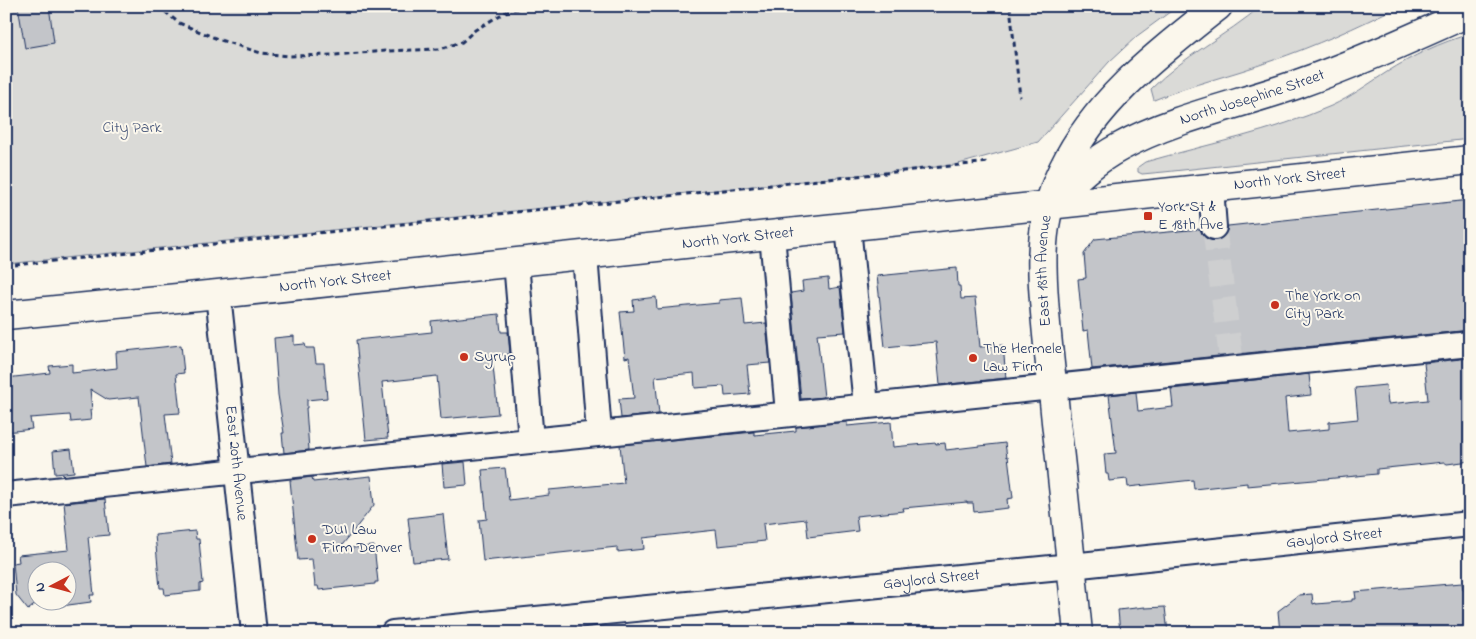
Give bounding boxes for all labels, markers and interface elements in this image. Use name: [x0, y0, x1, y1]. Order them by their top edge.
street label: North Josephine Street: [1177, 63, 1329, 132]
park label: City Park: [103, 116, 162, 140]
street label: North York Street: [1233, 161, 1348, 197]
place label: York St & E 18th Ave: [1158, 195, 1224, 237]
marker: York St & E 18th Ave: [1142, 210, 1154, 222]
street label: East 18th Avenue: [1030, 212, 1059, 328]
street label: North York Street: [681, 220, 796, 256]
street label: North York Street: [278, 263, 393, 299]
place label: The York on City Park: [1285, 284, 1360, 326]
marker: The York on City Park: [1269, 299, 1281, 311]
place label: The Hermele Law Firm: [983, 337, 1063, 379]
place label: Syrup: [474, 345, 516, 369]
marker: Syrup: [458, 351, 470, 363]
marker: The Hermele Law Firm: [967, 352, 979, 364]
street label: East 20th Avenue: [218, 404, 254, 523]
place label: DUI Law Firm Denver: [321, 518, 402, 560]
street label: Gaylord Street: [1285, 521, 1384, 555]
marker: DUI Law Firm Denver: [306, 533, 318, 545]
north arrow: [28, 562, 78, 612]
street label: Gaylord Street: [882, 563, 981, 597]
text: N: [30, 581, 51, 593]

